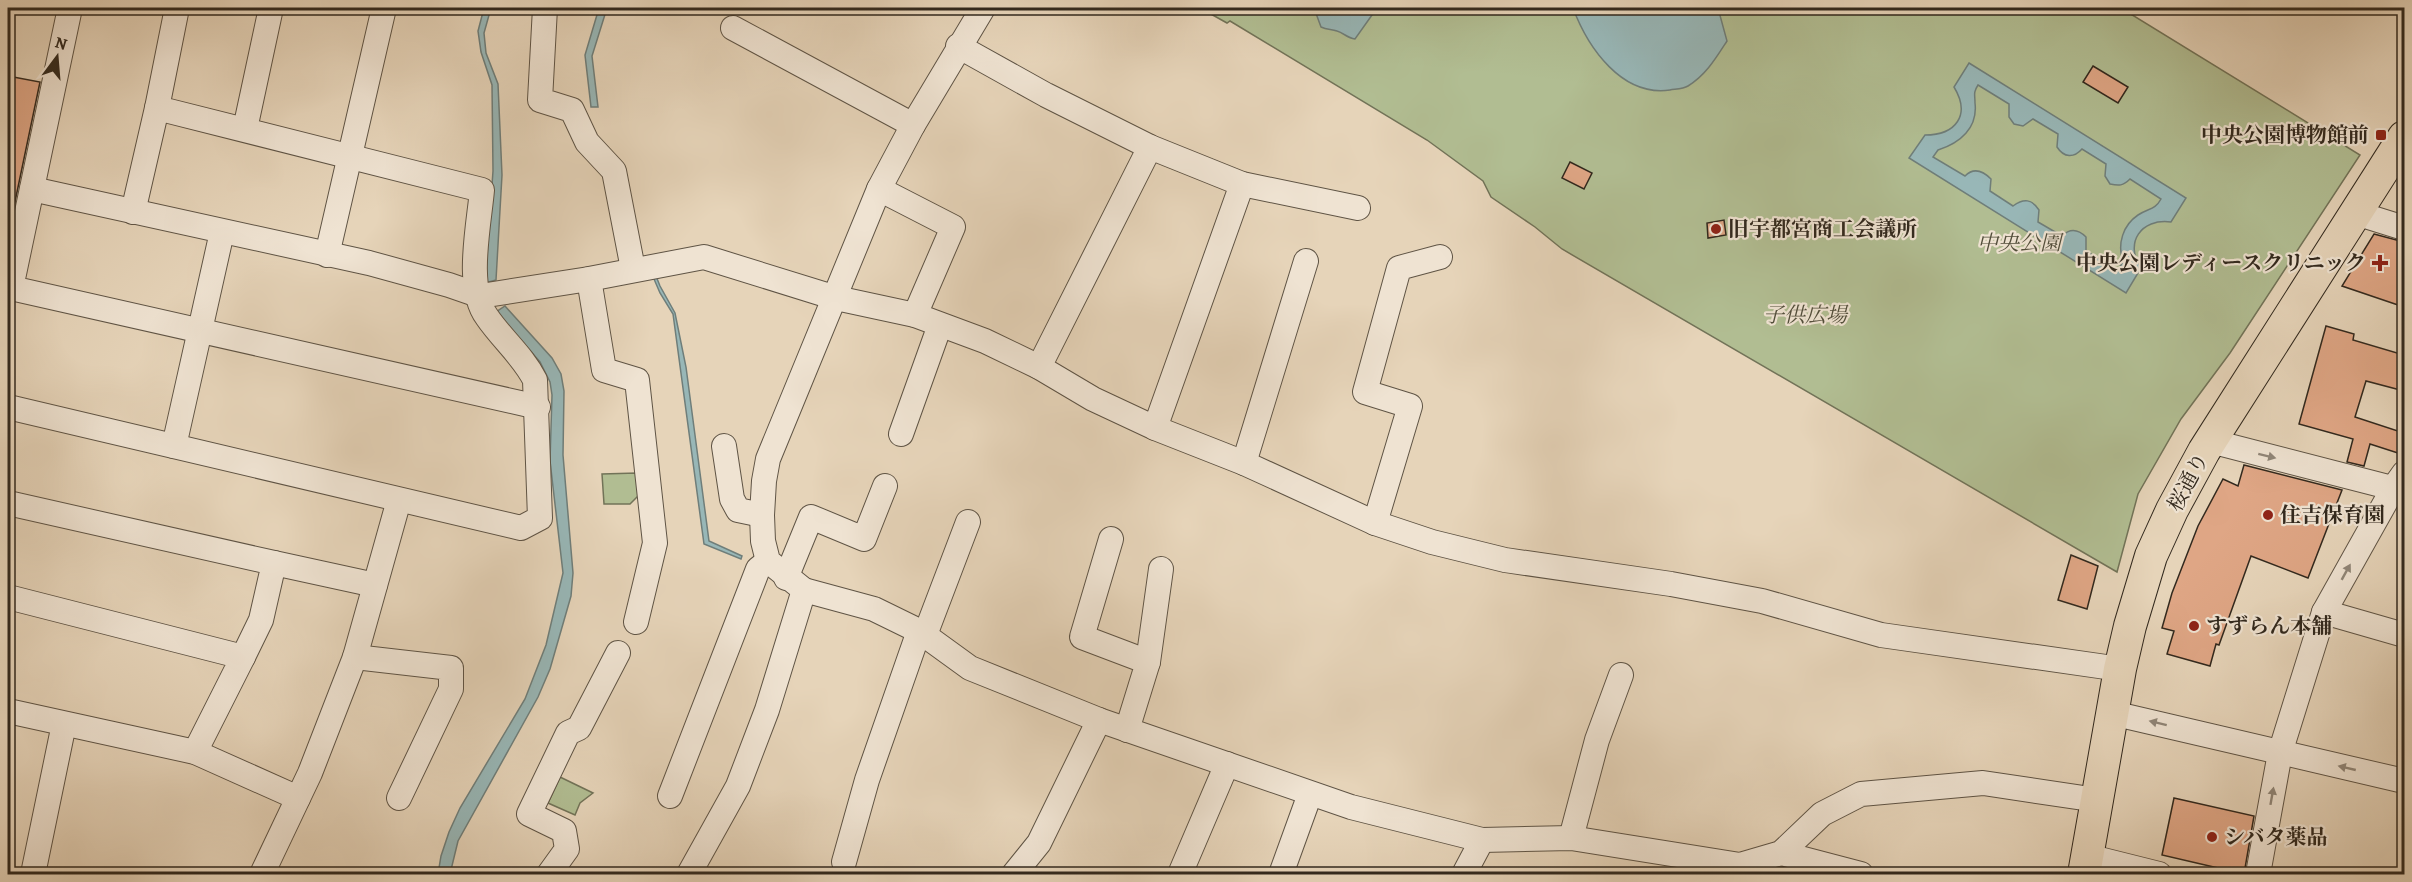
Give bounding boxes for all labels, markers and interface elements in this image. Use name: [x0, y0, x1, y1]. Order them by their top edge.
north arrow: [27, 27, 87, 87]
text: N: [52, 31, 70, 56]
place label: 中央公園博物館前: [2201, 121, 2369, 149]
marker: 中央公園博物館前: [2374, 128, 2388, 142]
place label: 旧宇都宮商工会議所: [1728, 215, 1917, 243]
marker: 旧宇都宮商工会議所: [1709, 222, 1723, 236]
park label: 中央公園: [1977, 229, 2064, 257]
place label: 中央公園レディースクリニック: [2076, 249, 2366, 277]
marker: 中央公園レディースクリニック: [2371, 254, 2389, 272]
park label: 子供広場: [1763, 301, 1849, 329]
street label: 桜通り: [2161, 448, 2215, 516]
one-way arrow: [2258, 451, 2276, 461]
place label: 住吉保育園: [2280, 501, 2385, 529]
marker: 住吉保育園: [2261, 508, 2275, 522]
one-way arrow: [2341, 564, 2351, 581]
place label: すずらん本舗: [2206, 612, 2332, 640]
marker: すずらん本舗: [2187, 619, 2201, 633]
one-way arrow: [2149, 717, 2167, 727]
one-way arrow: [2338, 763, 2357, 772]
one-way arrow: [2268, 787, 2277, 806]
place label: シバタ薬品: [2224, 823, 2328, 851]
marker: シバタ薬品: [2205, 830, 2219, 844]

